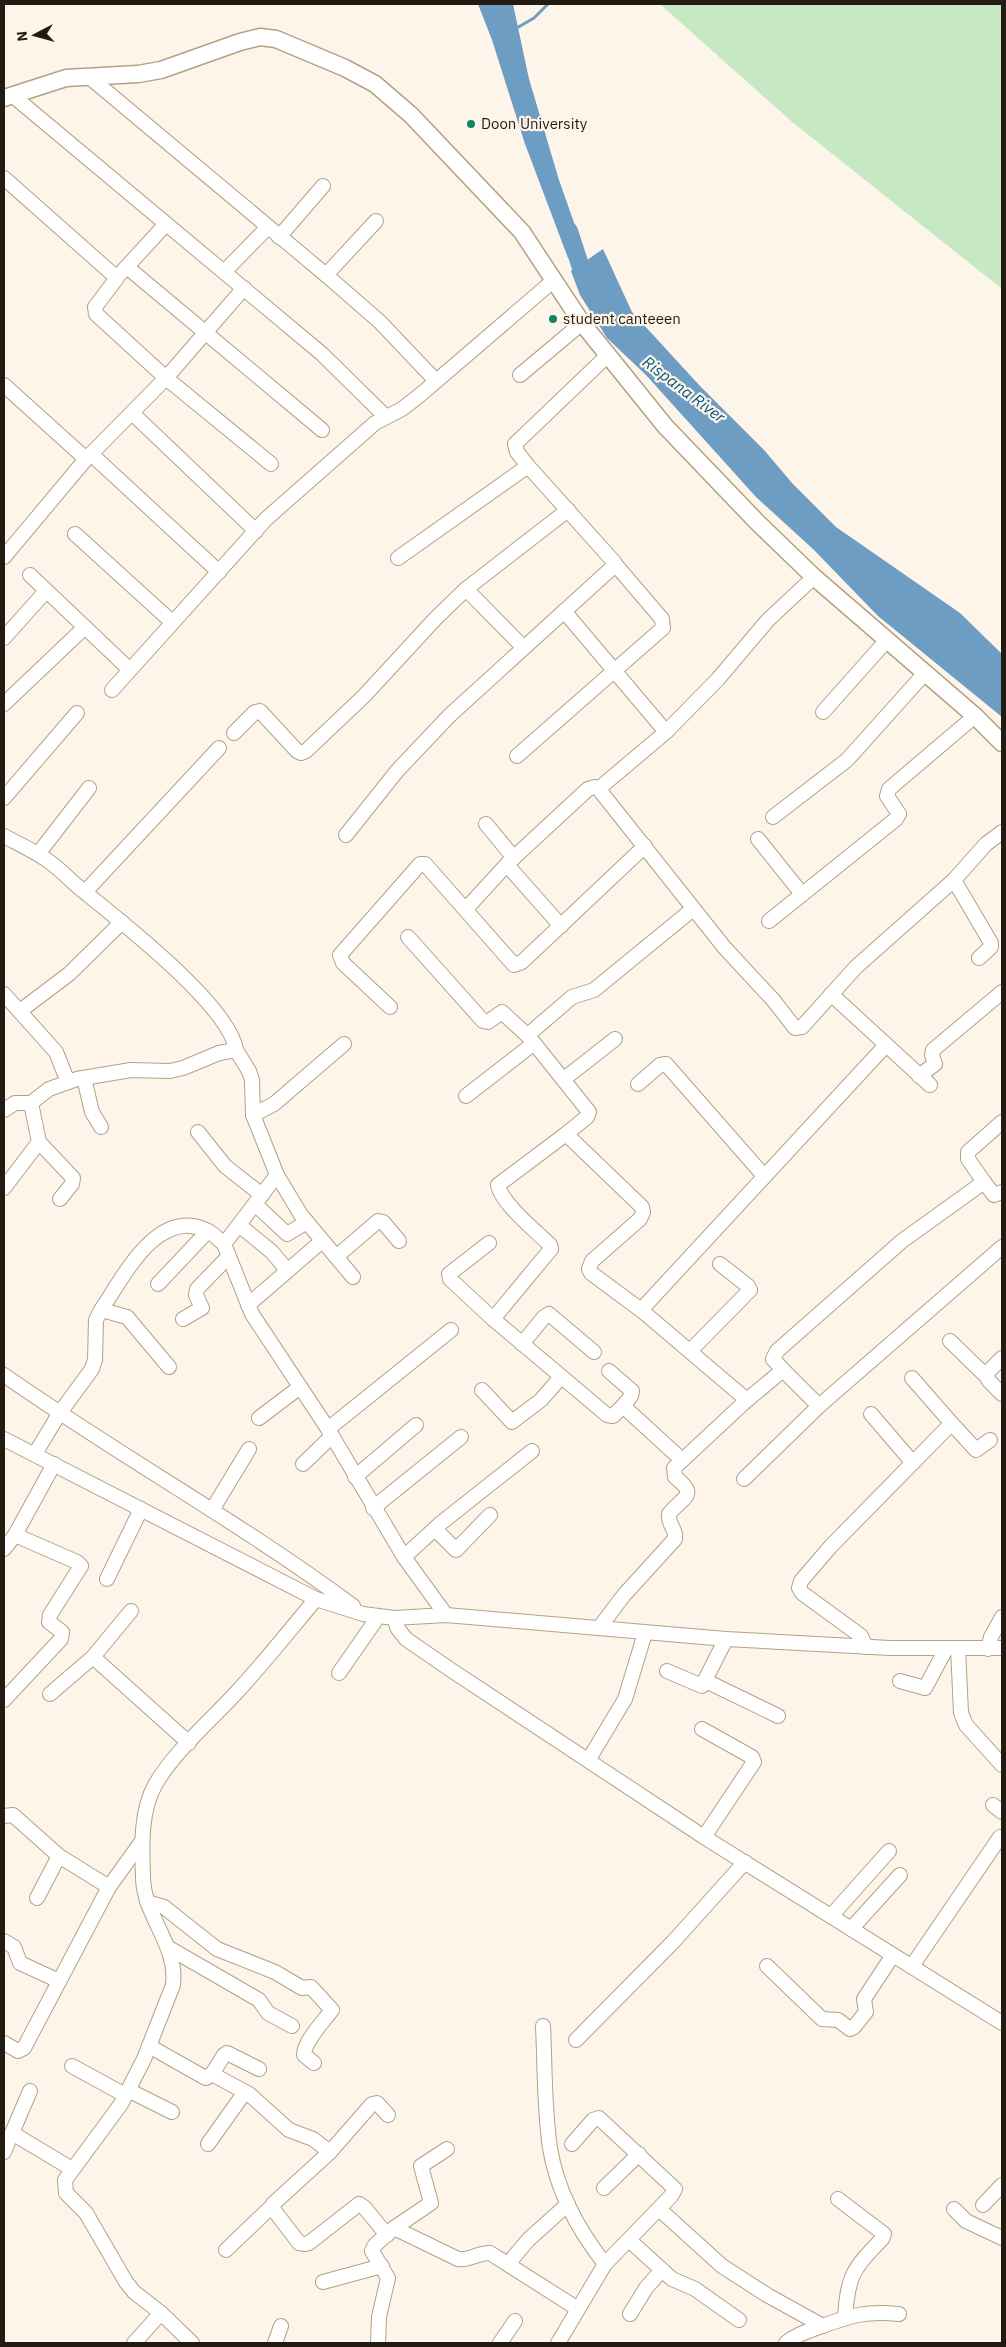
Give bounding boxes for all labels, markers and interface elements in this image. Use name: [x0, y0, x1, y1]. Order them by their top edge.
north arrow: [10, 10, 60, 60]
text: N: [13, 30, 32, 42]
place label: Doon University: [481, 114, 588, 133]
marker: Doon University: [465, 118, 477, 130]
place label: student canteeen: [563, 309, 681, 328]
marker: student canteeen: [547, 313, 559, 325]
water label: Rispana River: [639, 351, 730, 427]

